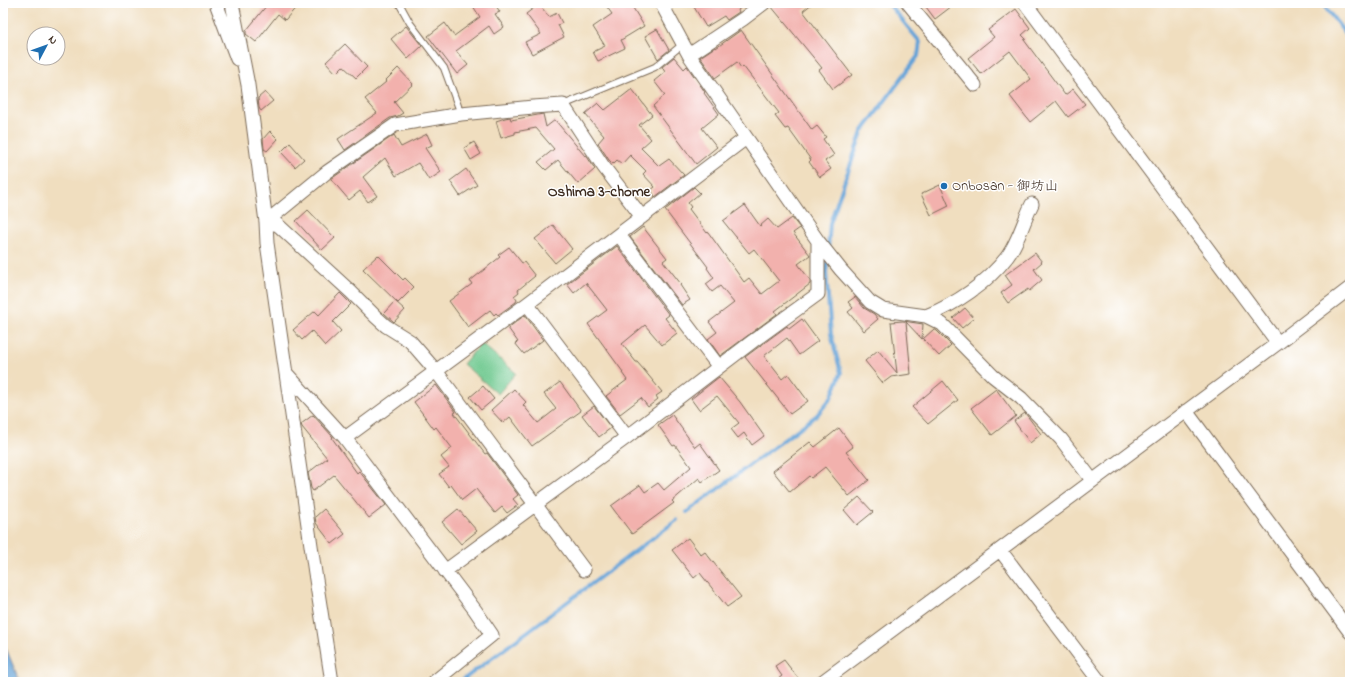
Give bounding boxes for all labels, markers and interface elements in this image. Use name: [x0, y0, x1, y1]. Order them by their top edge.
north arrow: [26, 26, 66, 66]
text: N: [44, 32, 61, 48]
place label: Onbosan - 御坊山: [952, 176, 1059, 197]
district label: Oshima 3-chome: [548, 181, 652, 203]
marker: Onbosan - 御坊山: [939, 181, 949, 191]

